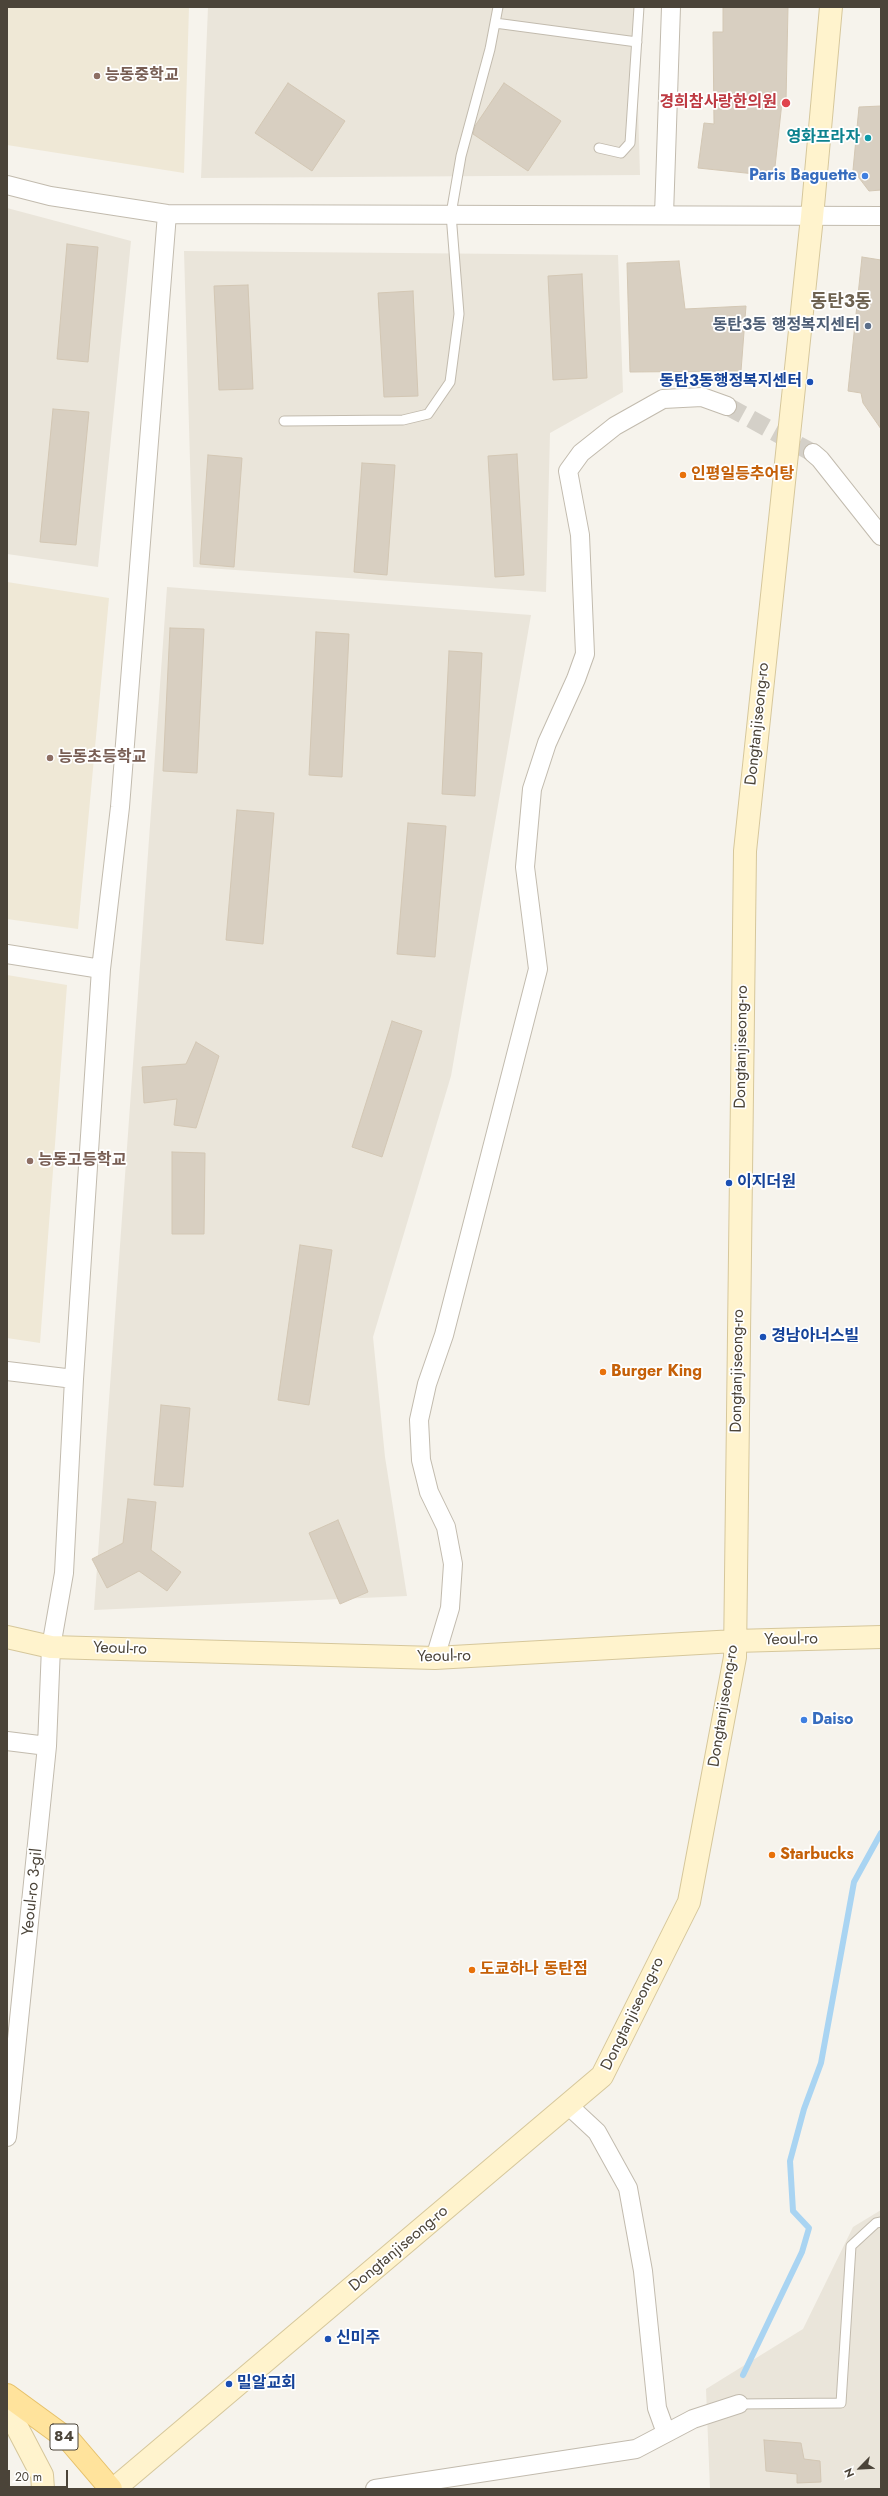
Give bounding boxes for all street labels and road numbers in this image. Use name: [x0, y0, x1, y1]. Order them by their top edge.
street label: Dongtanjiseong-ro: [742, 662, 774, 786]
street label: Dongtanjiseong-ro: [731, 985, 753, 1109]
street label: Dongtanjiseong-ro: [727, 1309, 749, 1433]
street label: Yeoul-ro: [764, 1630, 818, 1650]
street label: Yeoul-ro: [93, 1638, 147, 1660]
street label: Dongtanjiseong-ro: [705, 1643, 743, 1769]
street label: Yeoul-ro: [417, 1647, 471, 1667]
street label: Yeoul-ro 3-gil: [19, 1847, 47, 1937]
street label: Dongtanjiseong-ro: [597, 1954, 669, 2074]
street label: Dongtanjiseong-ro: [346, 2202, 452, 2296]
road number: 84: [50, 2424, 78, 2450]

